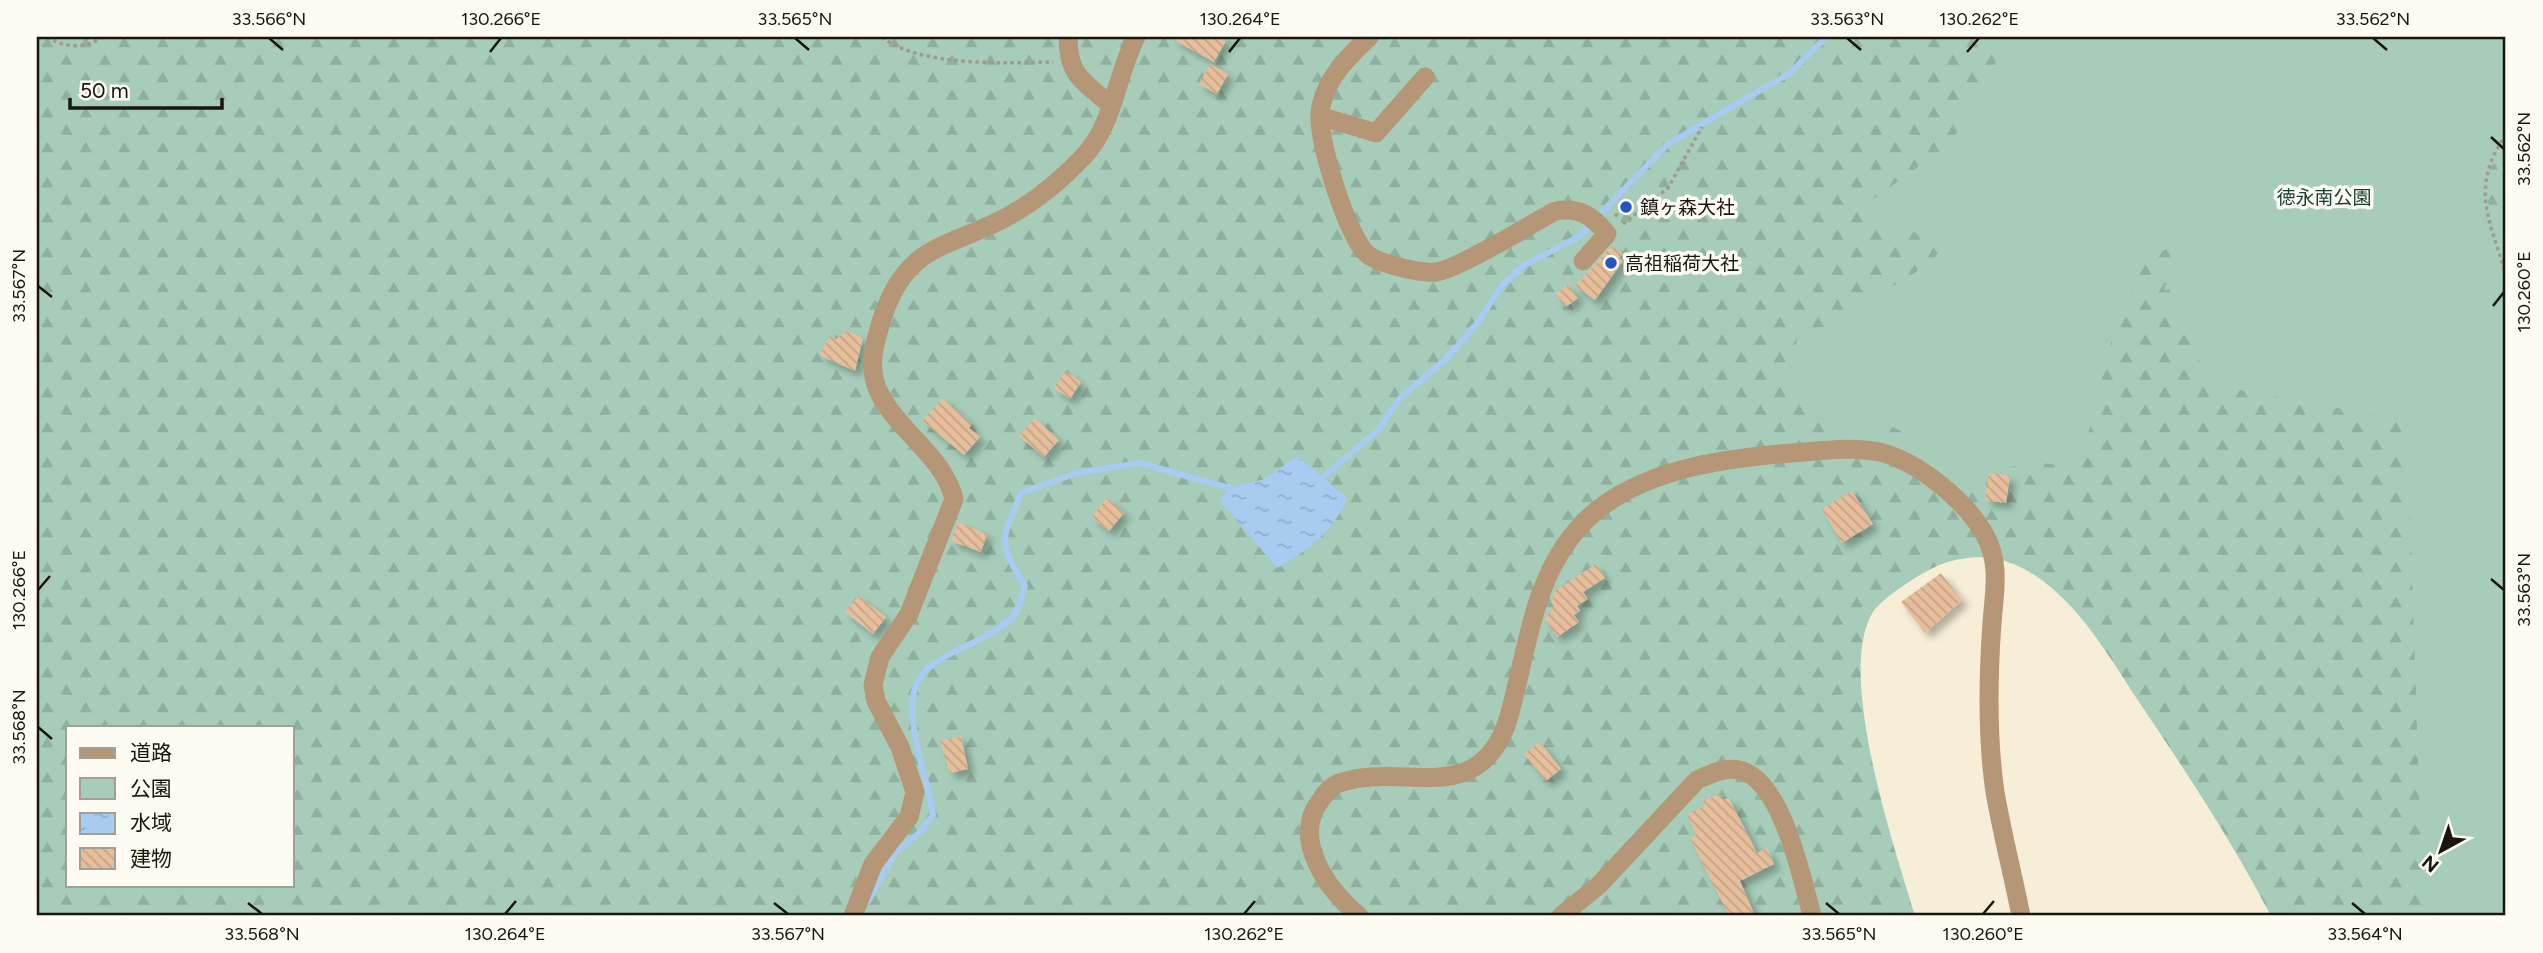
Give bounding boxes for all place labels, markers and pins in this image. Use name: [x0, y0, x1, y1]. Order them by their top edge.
place label: 鎮ヶ森大社: [1640, 196, 1735, 219]
marker: 鎮ヶ森大社: [1618, 199, 1634, 215]
place label: 高祖稲荷大社: [1625, 252, 1739, 275]
marker: 高祖稲荷大社: [1603, 255, 1619, 271]

